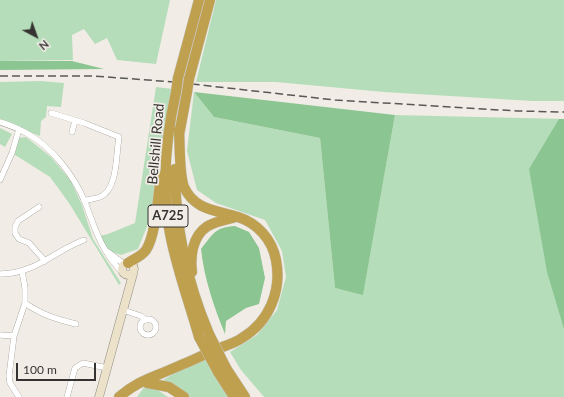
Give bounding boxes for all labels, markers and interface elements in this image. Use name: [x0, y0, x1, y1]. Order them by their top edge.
north arrow: [16, 16, 56, 56]
text: N: [37, 38, 52, 53]
street label: Bellshill Road: [144, 103, 168, 185]
road number: A725: [148, 205, 188, 227]
scale bar: [18, 355, 98, 381]
text: 100 m: [23, 362, 57, 377]

